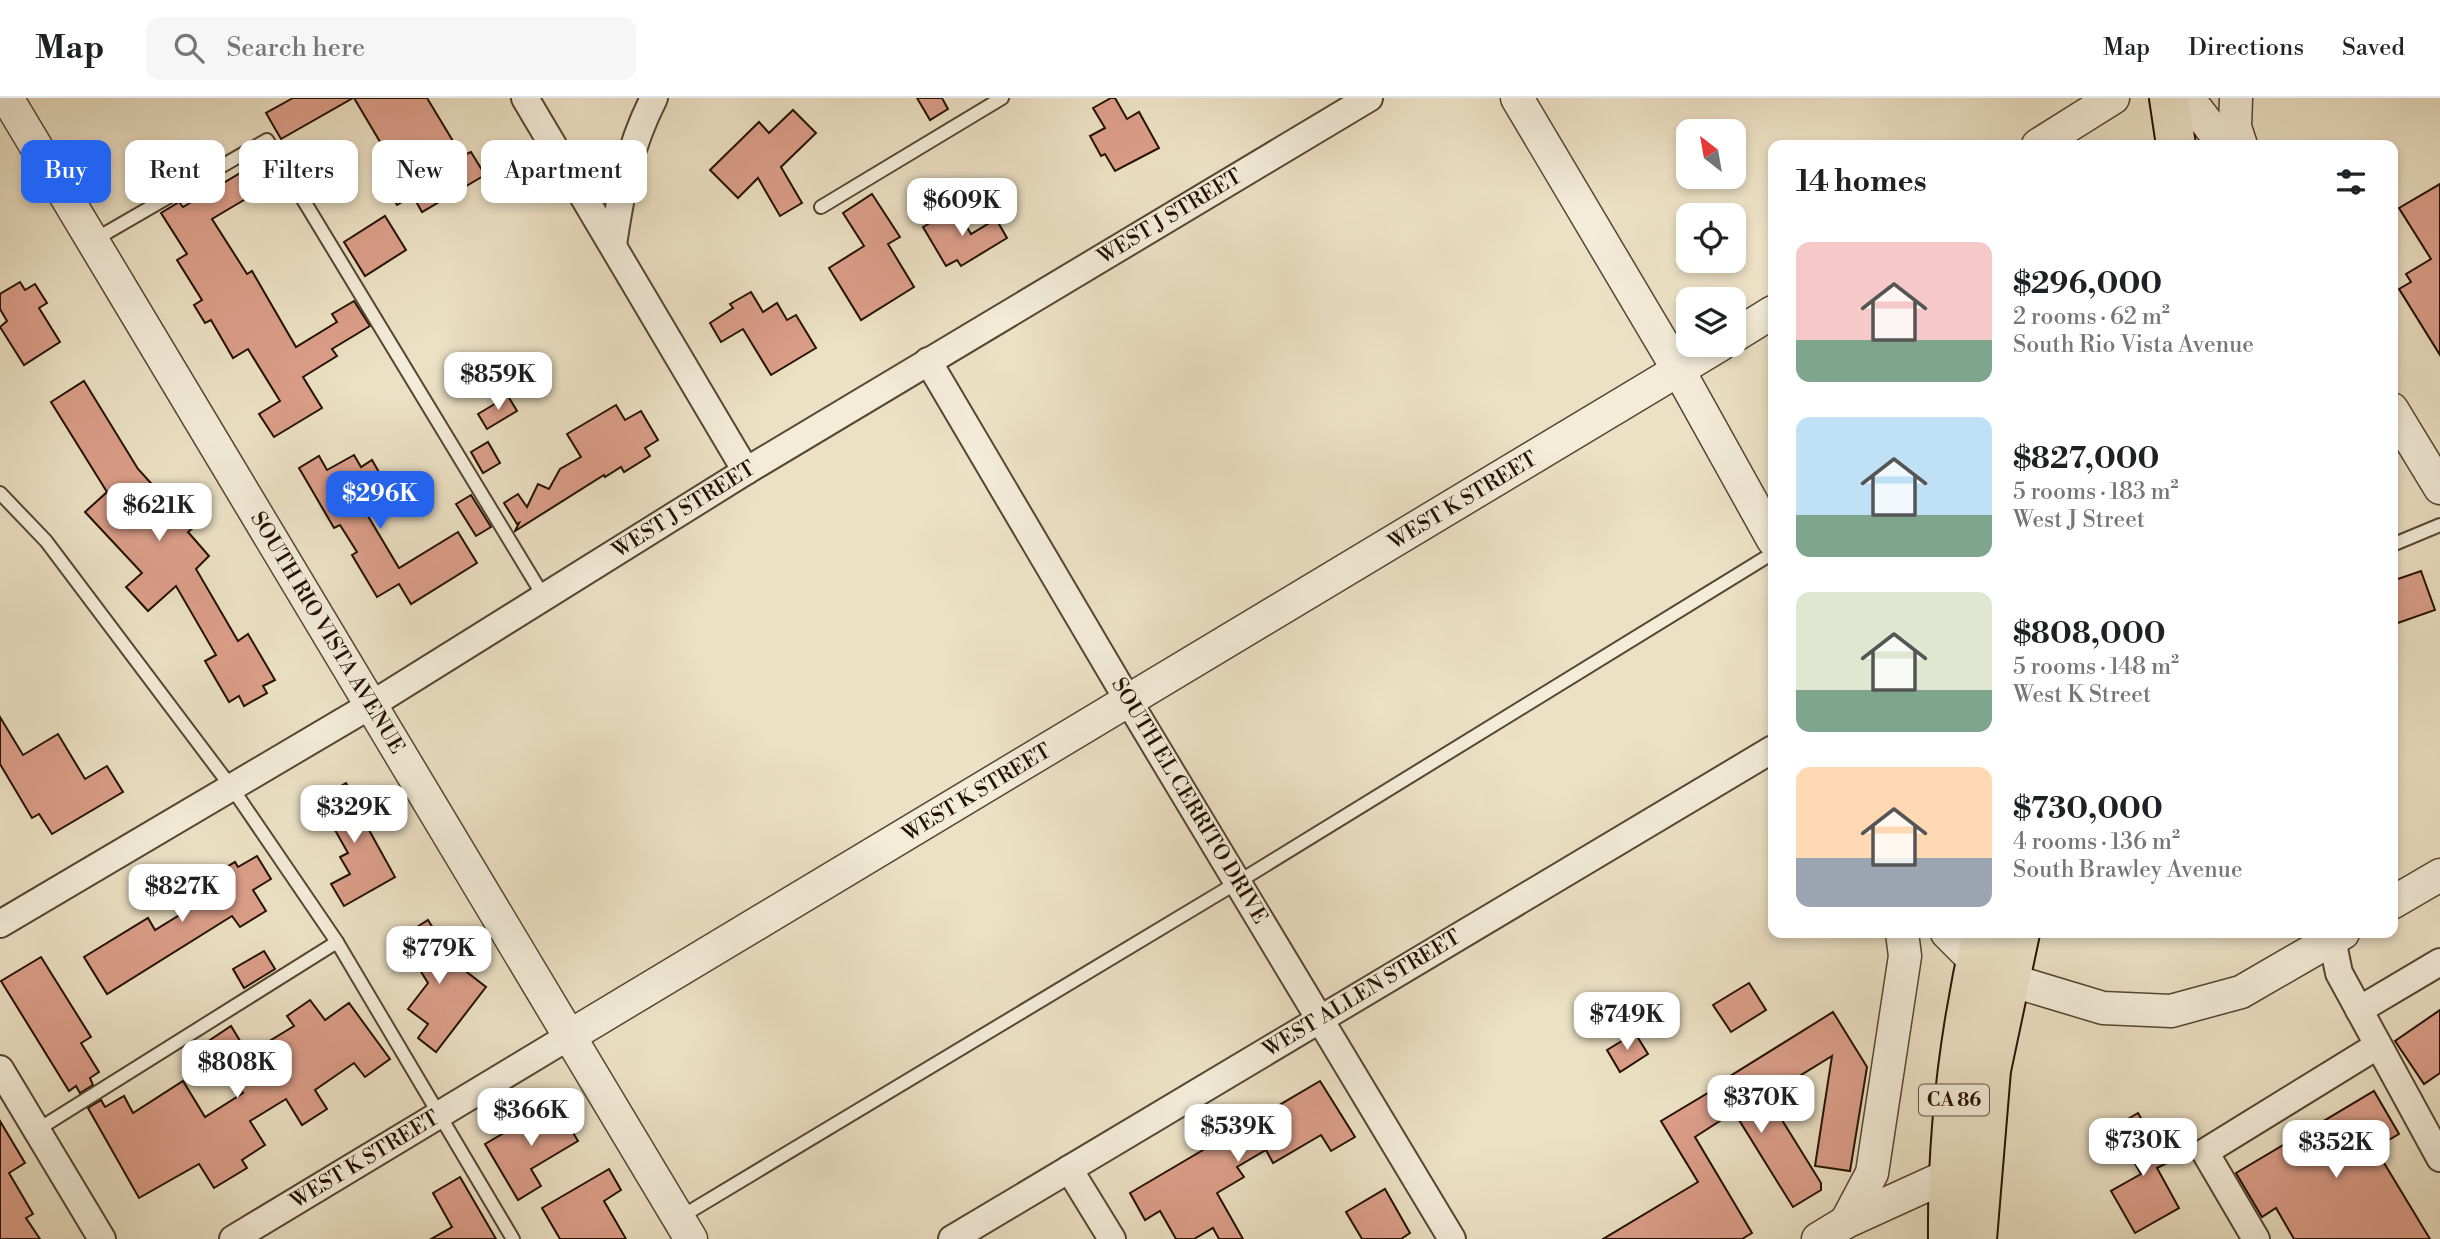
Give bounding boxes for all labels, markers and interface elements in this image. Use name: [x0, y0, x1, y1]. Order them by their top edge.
search box: [146, 17, 636, 80]
text: Map: [35, 28, 104, 69]
icon: search: [170, 29, 208, 67]
text: Search here: [226, 32, 365, 64]
text: Map: [2103, 33, 2150, 63]
text: Directions: [2188, 33, 2304, 63]
text: Saved: [2342, 33, 2405, 63]
north arrow: [1676, 119, 1746, 189]
map controls: [1676, 119, 1746, 357]
chip: Buy: [21, 140, 111, 203]
chip: Rent: [125, 140, 225, 203]
chip: Filters: [239, 140, 358, 203]
chip: New: [372, 140, 467, 203]
chip: Apartment: [481, 140, 647, 203]
text: 14 homes: [1796, 163, 1927, 201]
icon: filters: [2332, 163, 2370, 201]
street label: WEST J STREET: [1092, 164, 1247, 271]
pin: $609K: [913, 178, 1011, 238]
text: $609K: [923, 187, 1001, 215]
button: locate: [1676, 203, 1746, 273]
text: $296,000: [2013, 265, 2162, 303]
icon: home: [1852, 270, 1936, 354]
button: layers: [1676, 287, 1746, 357]
text: 2 rooms · 62 m²: [2013, 303, 2170, 331]
text: South Rio Vista Avenue: [2013, 331, 2254, 359]
pin: $859K: [449, 352, 547, 412]
text: $859K: [460, 361, 536, 389]
text: $827,000: [2013, 440, 2159, 478]
icon: home: [1852, 445, 1936, 529]
street label: WEST K STREET: [1383, 446, 1542, 556]
street label: WEST J STREET: [607, 456, 760, 565]
pin: $296K: [331, 472, 429, 531]
text: 5 rooms · 183 m²: [2013, 478, 2179, 506]
text: $296K: [342, 480, 418, 508]
pin: $621K: [110, 484, 208, 543]
text: $621K: [123, 492, 195, 520]
text: West J Street: [2013, 506, 2145, 534]
street label: SOUTH RIO VISTA AVENUE: [244, 507, 410, 759]
text: $808,000: [2013, 615, 2166, 653]
icon: home: [1852, 620, 1936, 704]
text: 5 rooms · 148 m²: [2013, 653, 2179, 681]
street label: SOUTH EL CERRITO DRIVE: [1105, 673, 1273, 929]
text: West K Street: [2013, 681, 2151, 709]
street label: WEST K STREET: [897, 738, 1056, 848]
pin: $329K: [305, 786, 403, 845]
text: $730,000: [2013, 790, 2163, 828]
text: $329K: [316, 794, 392, 822]
icon: home: [1852, 795, 1936, 879]
text: 4 rooms · 136 m²: [2013, 828, 2180, 856]
text: South Brawley Avenue: [2013, 856, 2243, 884]
pin: $827K: [133, 864, 231, 924]
text: $827K: [145, 873, 219, 901]
street label: WEST ALLEN STREET: [1258, 925, 1466, 1064]
pin: $779K: [390, 926, 488, 986]
text: $779K: [402, 935, 476, 963]
pin: $749K: [1578, 992, 1676, 1052]
text: $749K: [1590, 1001, 1664, 1029]
pin: $808K: [188, 1040, 286, 1100]
text: $808K: [198, 1049, 276, 1077]
pin: $370K: [1712, 1076, 1810, 1135]
text: $370K: [1723, 1084, 1799, 1112]
road number: CA 86: [1919, 1084, 1989, 1116]
pin: $366K: [482, 1088, 580, 1148]
text: $366K: [493, 1097, 569, 1125]
pin: $539K: [1189, 1104, 1287, 1164]
street label: WEST K STREET: [285, 1105, 444, 1215]
text: $539K: [1201, 1113, 1275, 1141]
pin: $730K: [2094, 1118, 2192, 1178]
pin: $352K: [2287, 1121, 2385, 1180]
text: $730K: [2105, 1127, 2181, 1155]
text: $352K: [2299, 1129, 2373, 1157]

